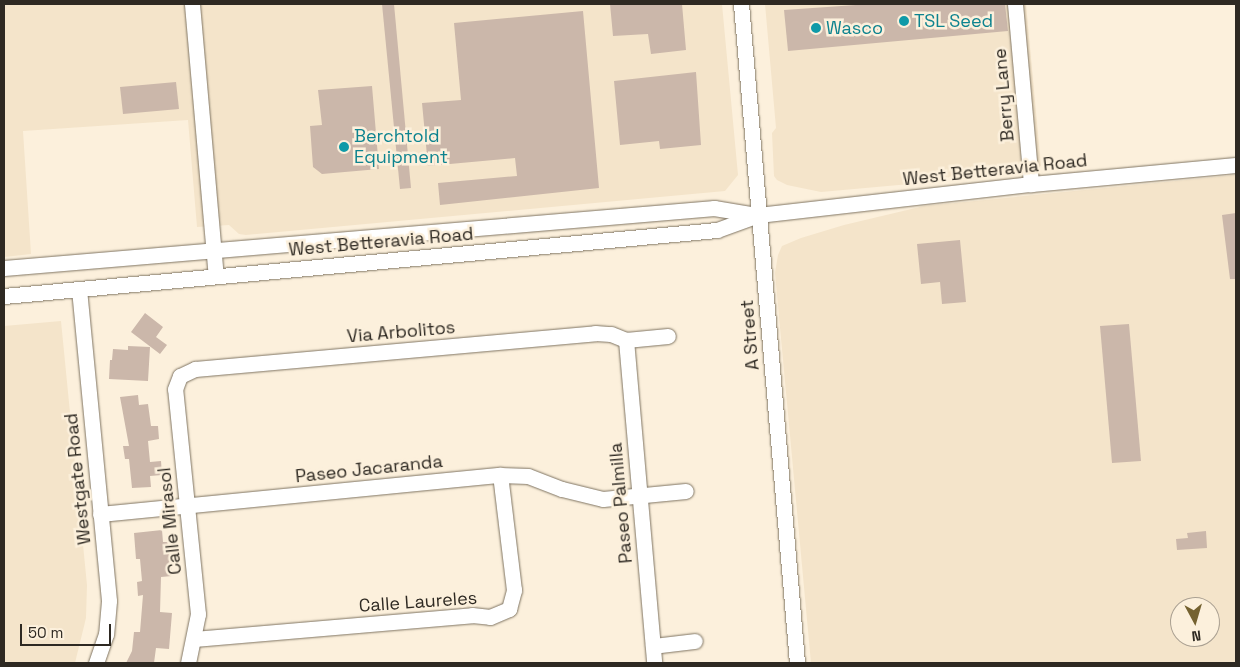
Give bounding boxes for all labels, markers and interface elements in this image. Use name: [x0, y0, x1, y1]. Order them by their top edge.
place label: TSL Seed: [914, 10, 994, 32]
marker: TSL Seed: [898, 15, 910, 27]
place label: Wasco: [826, 17, 883, 39]
marker: Wasco: [810, 22, 822, 34]
street label: Berry Lane: [989, 47, 1019, 143]
place label: Berchtold Equipment: [354, 126, 448, 168]
marker: Berchtold Equipment: [338, 141, 350, 153]
street label: West Betteravia Road: [902, 150, 1088, 190]
street label: West Betteravia Road: [288, 223, 474, 261]
street label: A Street: [736, 299, 764, 371]
street label: Via Arbolitos: [346, 317, 456, 347]
street label: Westgate Road: [60, 412, 96, 546]
street label: Paseo Palmilla: [605, 442, 637, 564]
street label: Paseo Jacaranda: [294, 451, 444, 487]
street label: Calle Mirasol: [154, 466, 186, 576]
street label: Calle Laureles: [358, 587, 478, 617]
north arrow: [1170, 597, 1220, 647]
scale bar: [22, 614, 114, 646]
text: 50 m: [28, 623, 63, 642]
text: N: [1191, 626, 1202, 645]

